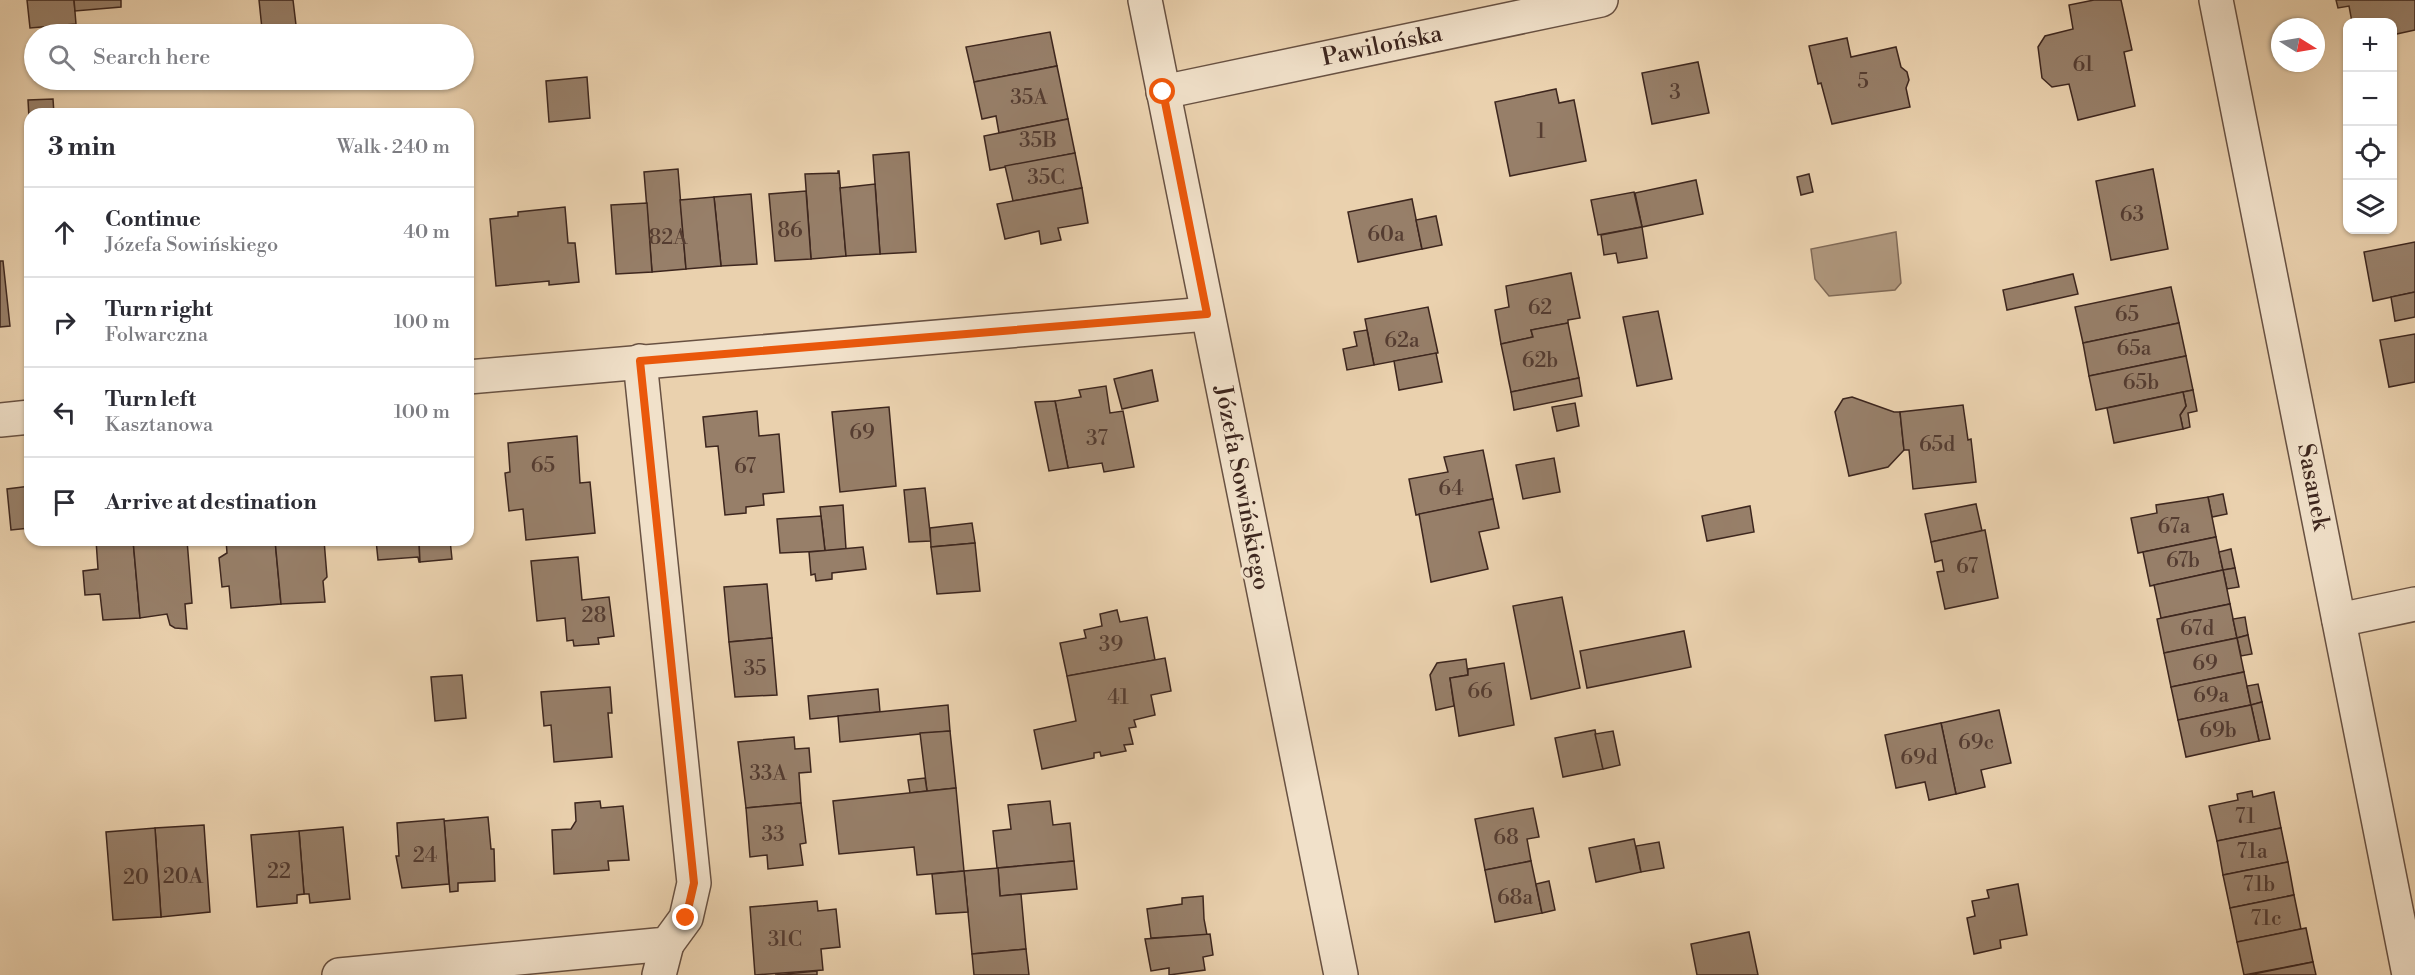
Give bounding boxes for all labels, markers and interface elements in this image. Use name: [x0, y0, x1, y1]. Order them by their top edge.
street label: Pawilońska: [1319, 18, 1446, 73]
north arrow: [2271, 18, 2325, 72]
map controls: [2343, 18, 2397, 234]
button: +: [2343, 18, 2397, 72]
search box: [24, 24, 474, 90]
icon: search: [45, 41, 78, 74]
text: Search here: [93, 44, 210, 71]
house number: 61: [2072, 52, 2094, 78]
house number: 5: [1857, 69, 1869, 95]
button: −: [2343, 72, 2397, 126]
route start: [1149, 78, 1175, 104]
house number: 3: [1669, 80, 1681, 106]
house number: 35A: [1010, 85, 1048, 111]
house number: 1: [1536, 119, 1546, 145]
button: locate: [2343, 126, 2397, 180]
house number: 35B: [1019, 128, 1057, 154]
text: 3 min: [48, 131, 116, 163]
text: Walk · 240 m: [337, 135, 450, 160]
house number: 35C: [1027, 165, 1065, 191]
button: layers: [2343, 180, 2397, 234]
house number: 63: [2120, 202, 2144, 228]
text: Continue: [105, 206, 201, 233]
icon: ahead: [48, 216, 81, 249]
house number: 86: [777, 218, 803, 244]
text: 40 m: [403, 220, 450, 245]
house number: 60a: [1367, 222, 1405, 248]
house number: 82A: [648, 225, 688, 251]
text: Józefa Sowińskiego: [105, 233, 278, 258]
house number: 62: [1528, 295, 1552, 321]
text: Turn right: [105, 296, 213, 323]
house number: 65: [2115, 302, 2139, 328]
icon: right: [48, 306, 81, 339]
text: 100 m: [394, 310, 450, 335]
text: Folwarczna: [105, 323, 208, 348]
house number: 62a: [1384, 328, 1420, 354]
house number: 65a: [2117, 336, 2152, 362]
house number: 62b: [1522, 348, 1558, 374]
house number: 65b: [2123, 370, 2159, 396]
street label: Józefa Sowińskiego: [1207, 382, 1277, 593]
text: Turn left: [105, 386, 196, 413]
icon: left: [48, 396, 81, 429]
text: 100 m: [394, 400, 450, 425]
text: Kasztanowa: [105, 413, 213, 438]
house number: 69: [849, 420, 875, 446]
house number: 37: [1086, 426, 1108, 452]
house number: 65d: [1919, 432, 1955, 458]
street label: Sasanek: [2290, 441, 2336, 534]
house number: 65: [531, 453, 555, 479]
house number: 67: [734, 454, 757, 480]
house number: 64: [1438, 476, 1464, 502]
icon: arrive: [48, 486, 81, 519]
text: Arrive at destination: [105, 489, 317, 516]
house number: 67a: [2158, 514, 2191, 540]
house number: 67b: [2166, 548, 2200, 574]
house number: 67: [1956, 554, 1979, 580]
house number: 28: [582, 603, 606, 629]
house number: 67d: [2180, 616, 2214, 642]
house number: 39: [1099, 632, 1123, 658]
house number: 69: [2192, 651, 2218, 677]
house number: 35: [743, 656, 767, 682]
house number: 66: [1467, 679, 1493, 705]
house number: 69a: [2193, 683, 2229, 709]
house number: 41: [1107, 685, 1129, 711]
house number: 69b: [2199, 718, 2237, 744]
house number: 69c: [1958, 730, 1994, 756]
house number: 69d: [1900, 745, 1938, 771]
house number: 33A: [749, 761, 787, 787]
house number: 71: [2235, 804, 2255, 830]
house number: 33: [761, 822, 785, 848]
house number: 68: [1493, 825, 1519, 851]
house number: 71a: [2236, 839, 2268, 865]
house number: 24: [413, 843, 437, 869]
house number: 22: [267, 859, 291, 885]
house number: 20A: [163, 864, 204, 890]
house number: 20: [123, 865, 149, 891]
house number: 71b: [2243, 872, 2275, 898]
house number: 68a: [1497, 885, 1533, 911]
route end: [672, 904, 698, 930]
house number: 71c: [2251, 906, 2282, 932]
house number: 31C: [768, 927, 802, 953]

